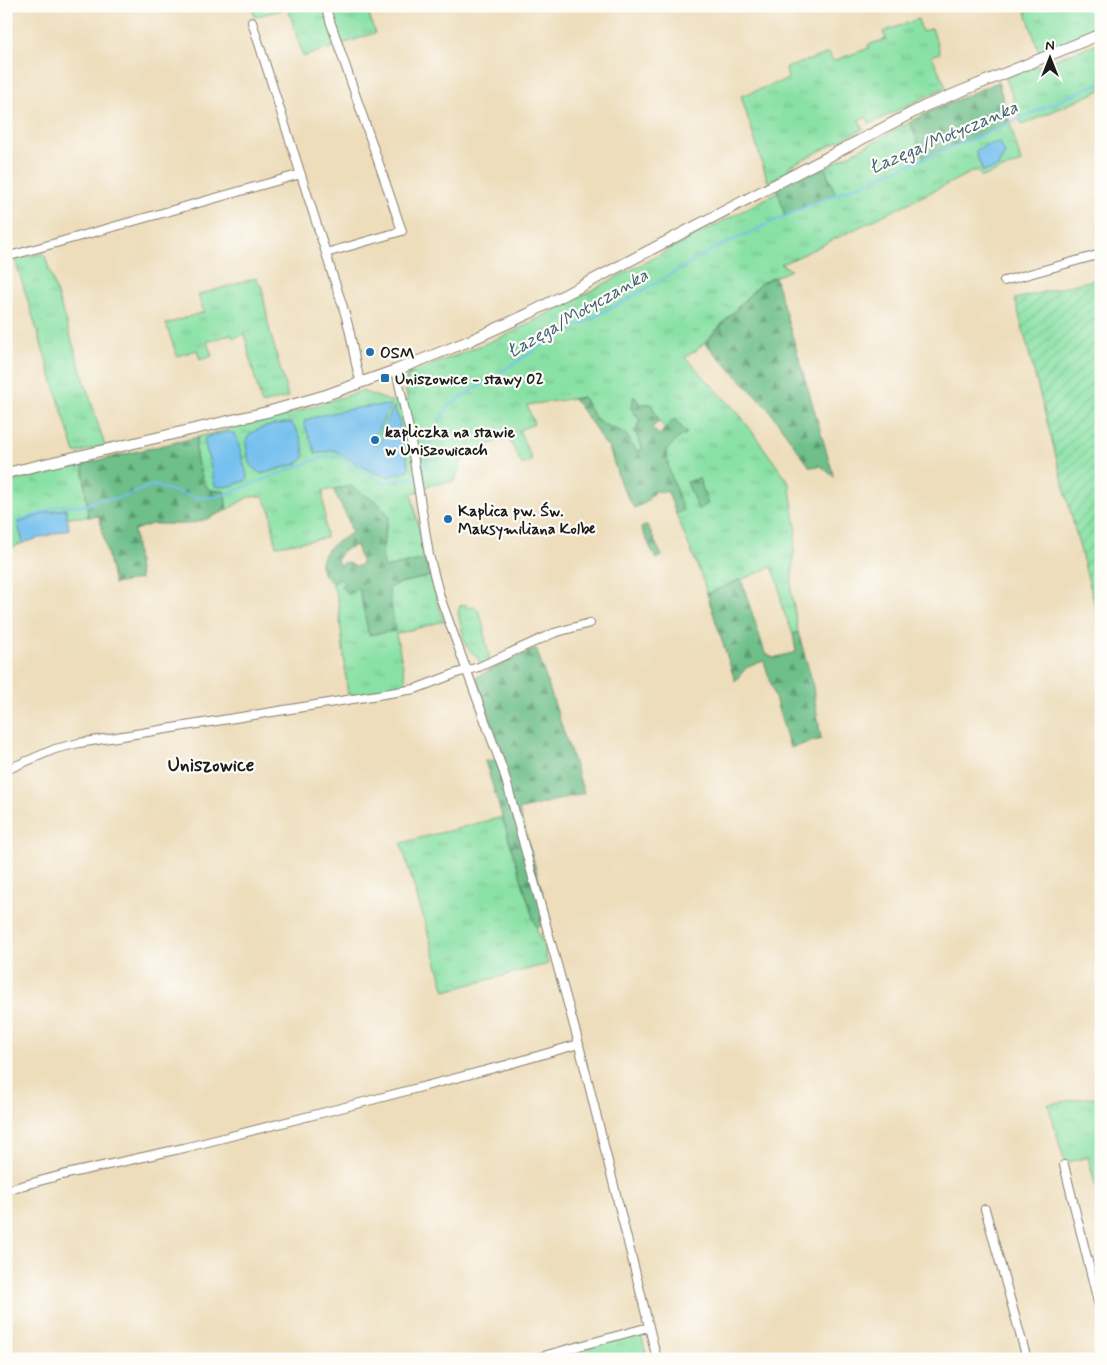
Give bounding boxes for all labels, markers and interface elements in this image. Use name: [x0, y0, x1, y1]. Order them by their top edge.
north arrow: [1024, 32, 1074, 82]
text: N: [1045, 37, 1055, 55]
water label: Łazęga/Motyczanka: [865, 96, 1022, 180]
water label: Łazęga/Motyczanka: [502, 264, 653, 364]
place label: OSM: [380, 343, 415, 364]
marker: OSM: [364, 346, 376, 358]
place label: Uniszowice - stawy 02: [395, 369, 544, 390]
marker: Uniszowice - stawy 02: [379, 372, 391, 384]
place label: kapliczka na stawie w Uniszowicach: [385, 422, 515, 461]
marker: kapliczka na stawie w Uniszowicach: [369, 434, 381, 446]
place label: Kaplica pw. Św. Maksymiliana Kolbe: [458, 501, 596, 540]
marker: Kaplica pw. Św. Maksymiliana Kolbe: [442, 513, 454, 525]
district label: Uniszowice: [168, 753, 254, 778]

